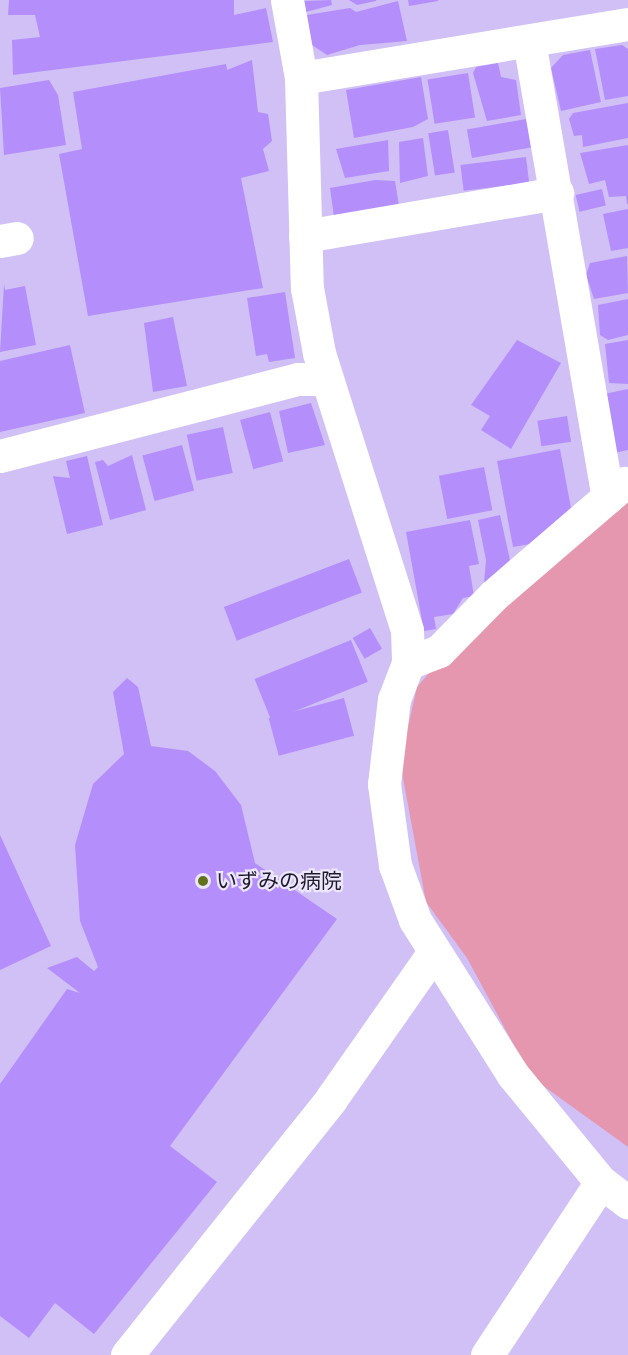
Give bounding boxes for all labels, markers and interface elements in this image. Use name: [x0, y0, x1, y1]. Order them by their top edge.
place label: いずみの病院: [216, 868, 342, 894]
marker: いずみの病院: [194, 872, 212, 890]

